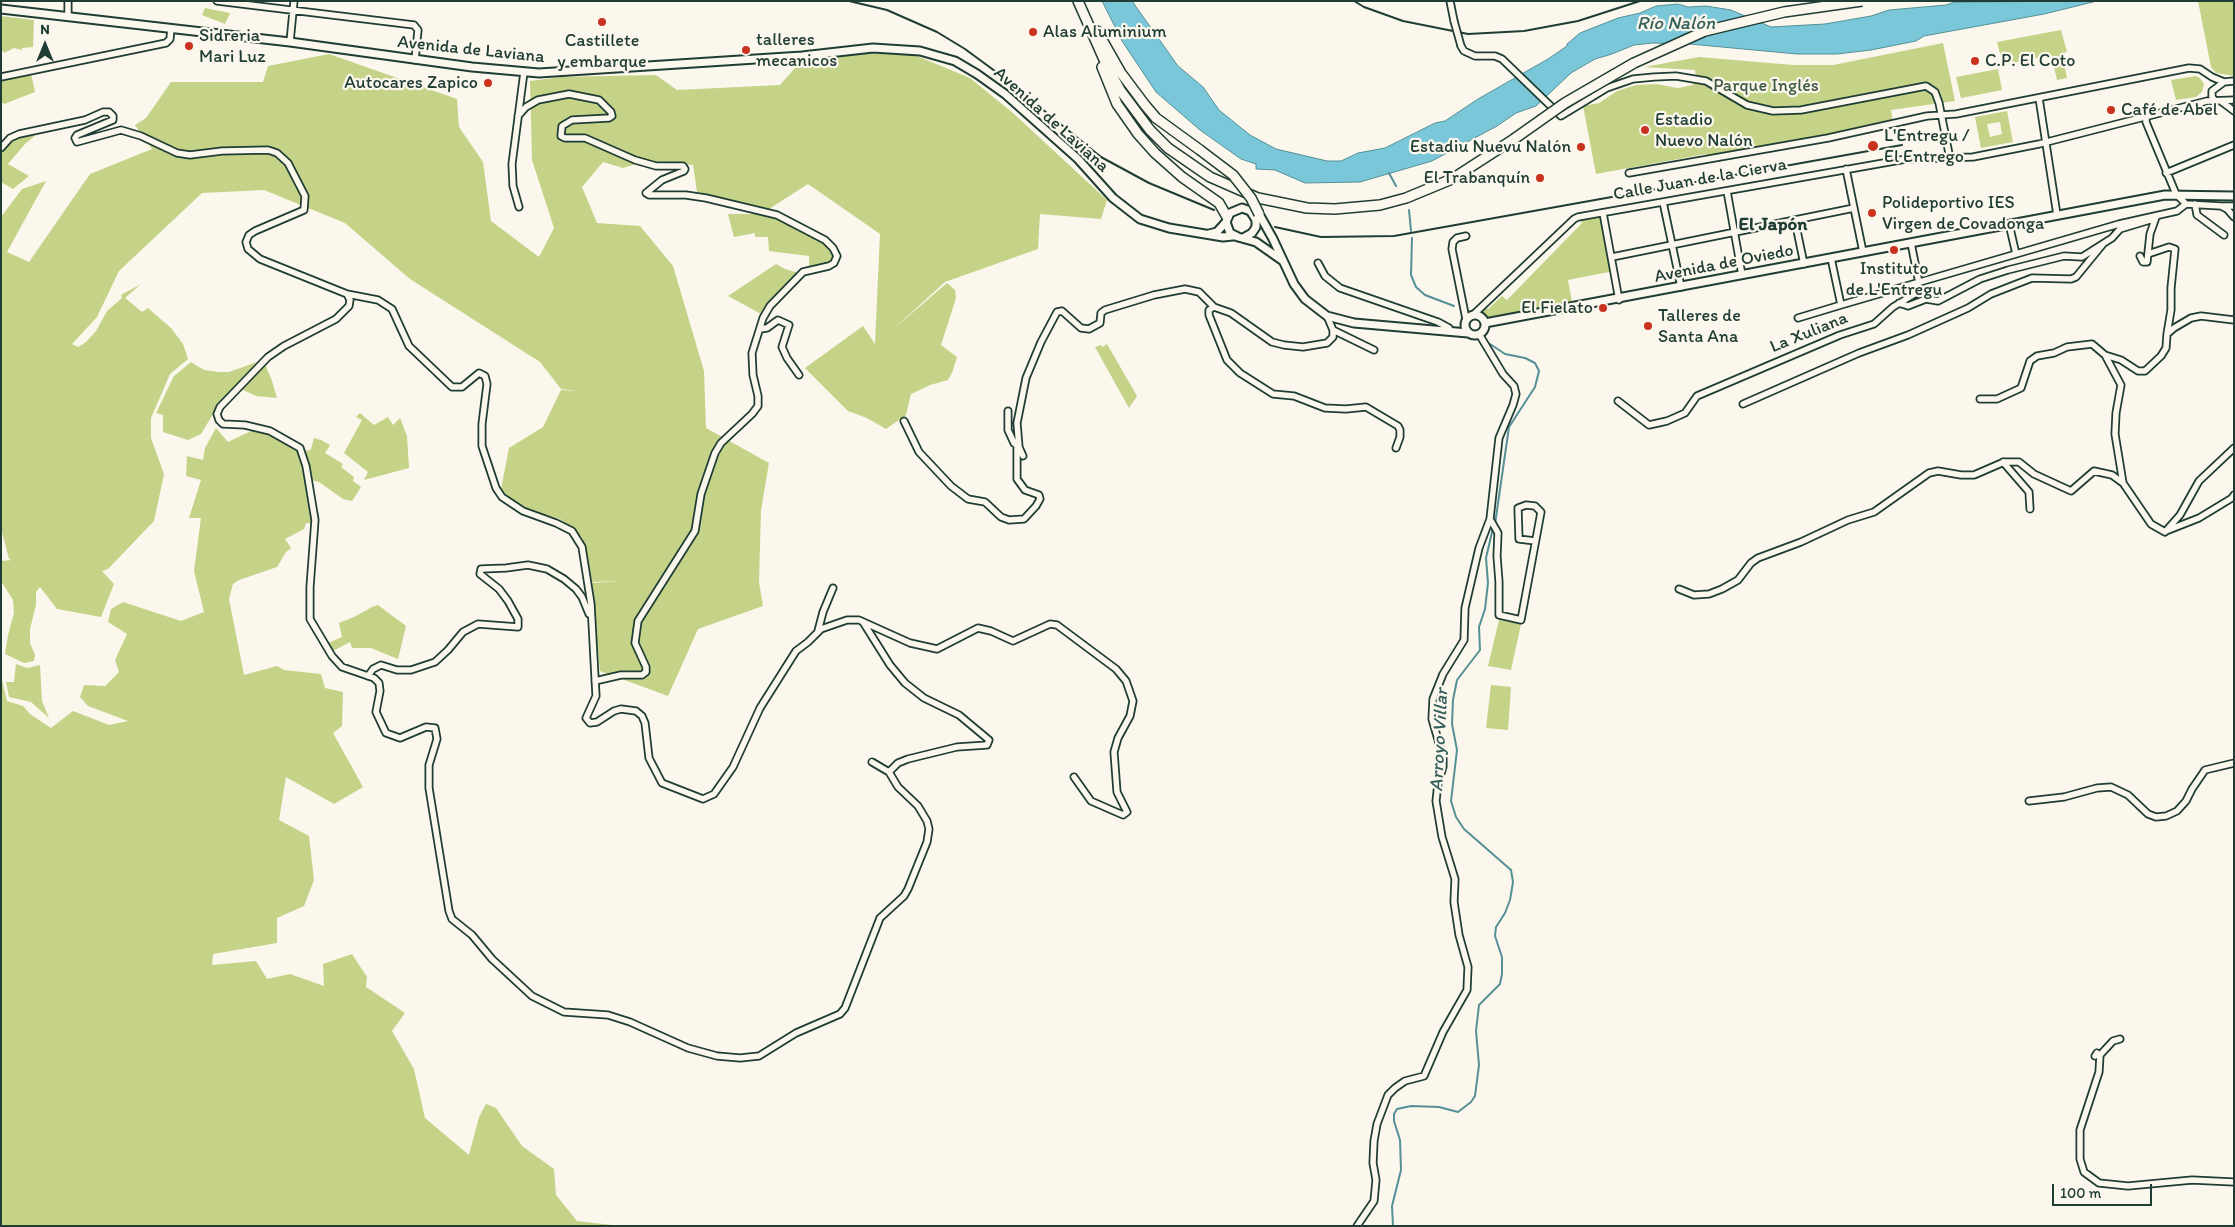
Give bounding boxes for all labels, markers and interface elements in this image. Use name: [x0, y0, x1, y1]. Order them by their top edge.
water label: Río Nalón: [1637, 13, 1715, 35]
marker: Castillete y embarque: [596, 16, 608, 28]
north arrow: [20, 20, 70, 70]
text: N: [40, 21, 50, 38]
place label: Alas Aluminium: [1043, 21, 1167, 43]
place label: Sidreria Mari Luz: [199, 25, 266, 68]
marker: Alas Aluminium: [1027, 26, 1039, 38]
place label: talleres mecanicos: [756, 29, 837, 72]
place label: Castillete y embarque: [557, 30, 647, 72]
street label: Avenida de Laviana: [396, 32, 546, 68]
marker: Sidreria Mari Luz: [183, 40, 195, 52]
marker: talleres mecanicos: [740, 44, 752, 56]
place label: C.P. El Coto: [1985, 50, 2075, 72]
marker: C.P. El Coto: [1969, 55, 1981, 67]
street label: Avenida de Laviana: [989, 63, 1113, 177]
place label: Autocares Zapico: [344, 72, 478, 94]
park label: Parque Inglés: [1713, 75, 1819, 97]
marker: Autocares Zapico: [482, 77, 494, 89]
place label: Café de Abel: [2121, 99, 2218, 121]
marker: Café de Abel: [2105, 104, 2117, 116]
place label: Estadio Nuevo Nalón: [1655, 109, 1753, 152]
marker: Estadio Nuevo Nalón: [1639, 124, 1651, 136]
place label: L'Entregu / El Entrego: [1884, 125, 1970, 168]
place label: Estadiu Nuevu Nalón: [1410, 136, 1571, 158]
marker: L'Entregu / El Entrego: [1866, 139, 1880, 153]
marker: Estadiu Nuevu Nalón: [1575, 141, 1587, 153]
street label: Calle Juan de la Cierva: [1611, 154, 1789, 206]
place label: El Trabanquín: [1424, 167, 1530, 189]
marker: El Trabanquín: [1534, 172, 1546, 184]
place label: Polideportivo IES Virgen de Covadonga: [1882, 192, 2044, 234]
marker: Polideportivo IES Virgen de Covadonga: [1866, 207, 1878, 219]
district label: El Japón: [1739, 214, 1807, 236]
street label: Avenida de Oviedo: [1653, 240, 1795, 288]
marker: Instituto de L'Entregu: [1888, 244, 1900, 256]
place label: Instituto de L'Entregu: [1846, 258, 1942, 300]
place label: El Fielato: [1521, 297, 1593, 319]
marker: El Fielato: [1597, 302, 1609, 314]
place label: Talleres de Santa Ana: [1658, 305, 1741, 348]
street label: La Xuliana: [1767, 308, 1851, 358]
marker: Talleres de Santa Ana: [1642, 320, 1654, 332]
water label: Arroyo Villar: [1426, 688, 1454, 792]
scale bar: [2055, 1174, 2155, 1206]
text: 100 m: [2060, 1184, 2101, 1202]

